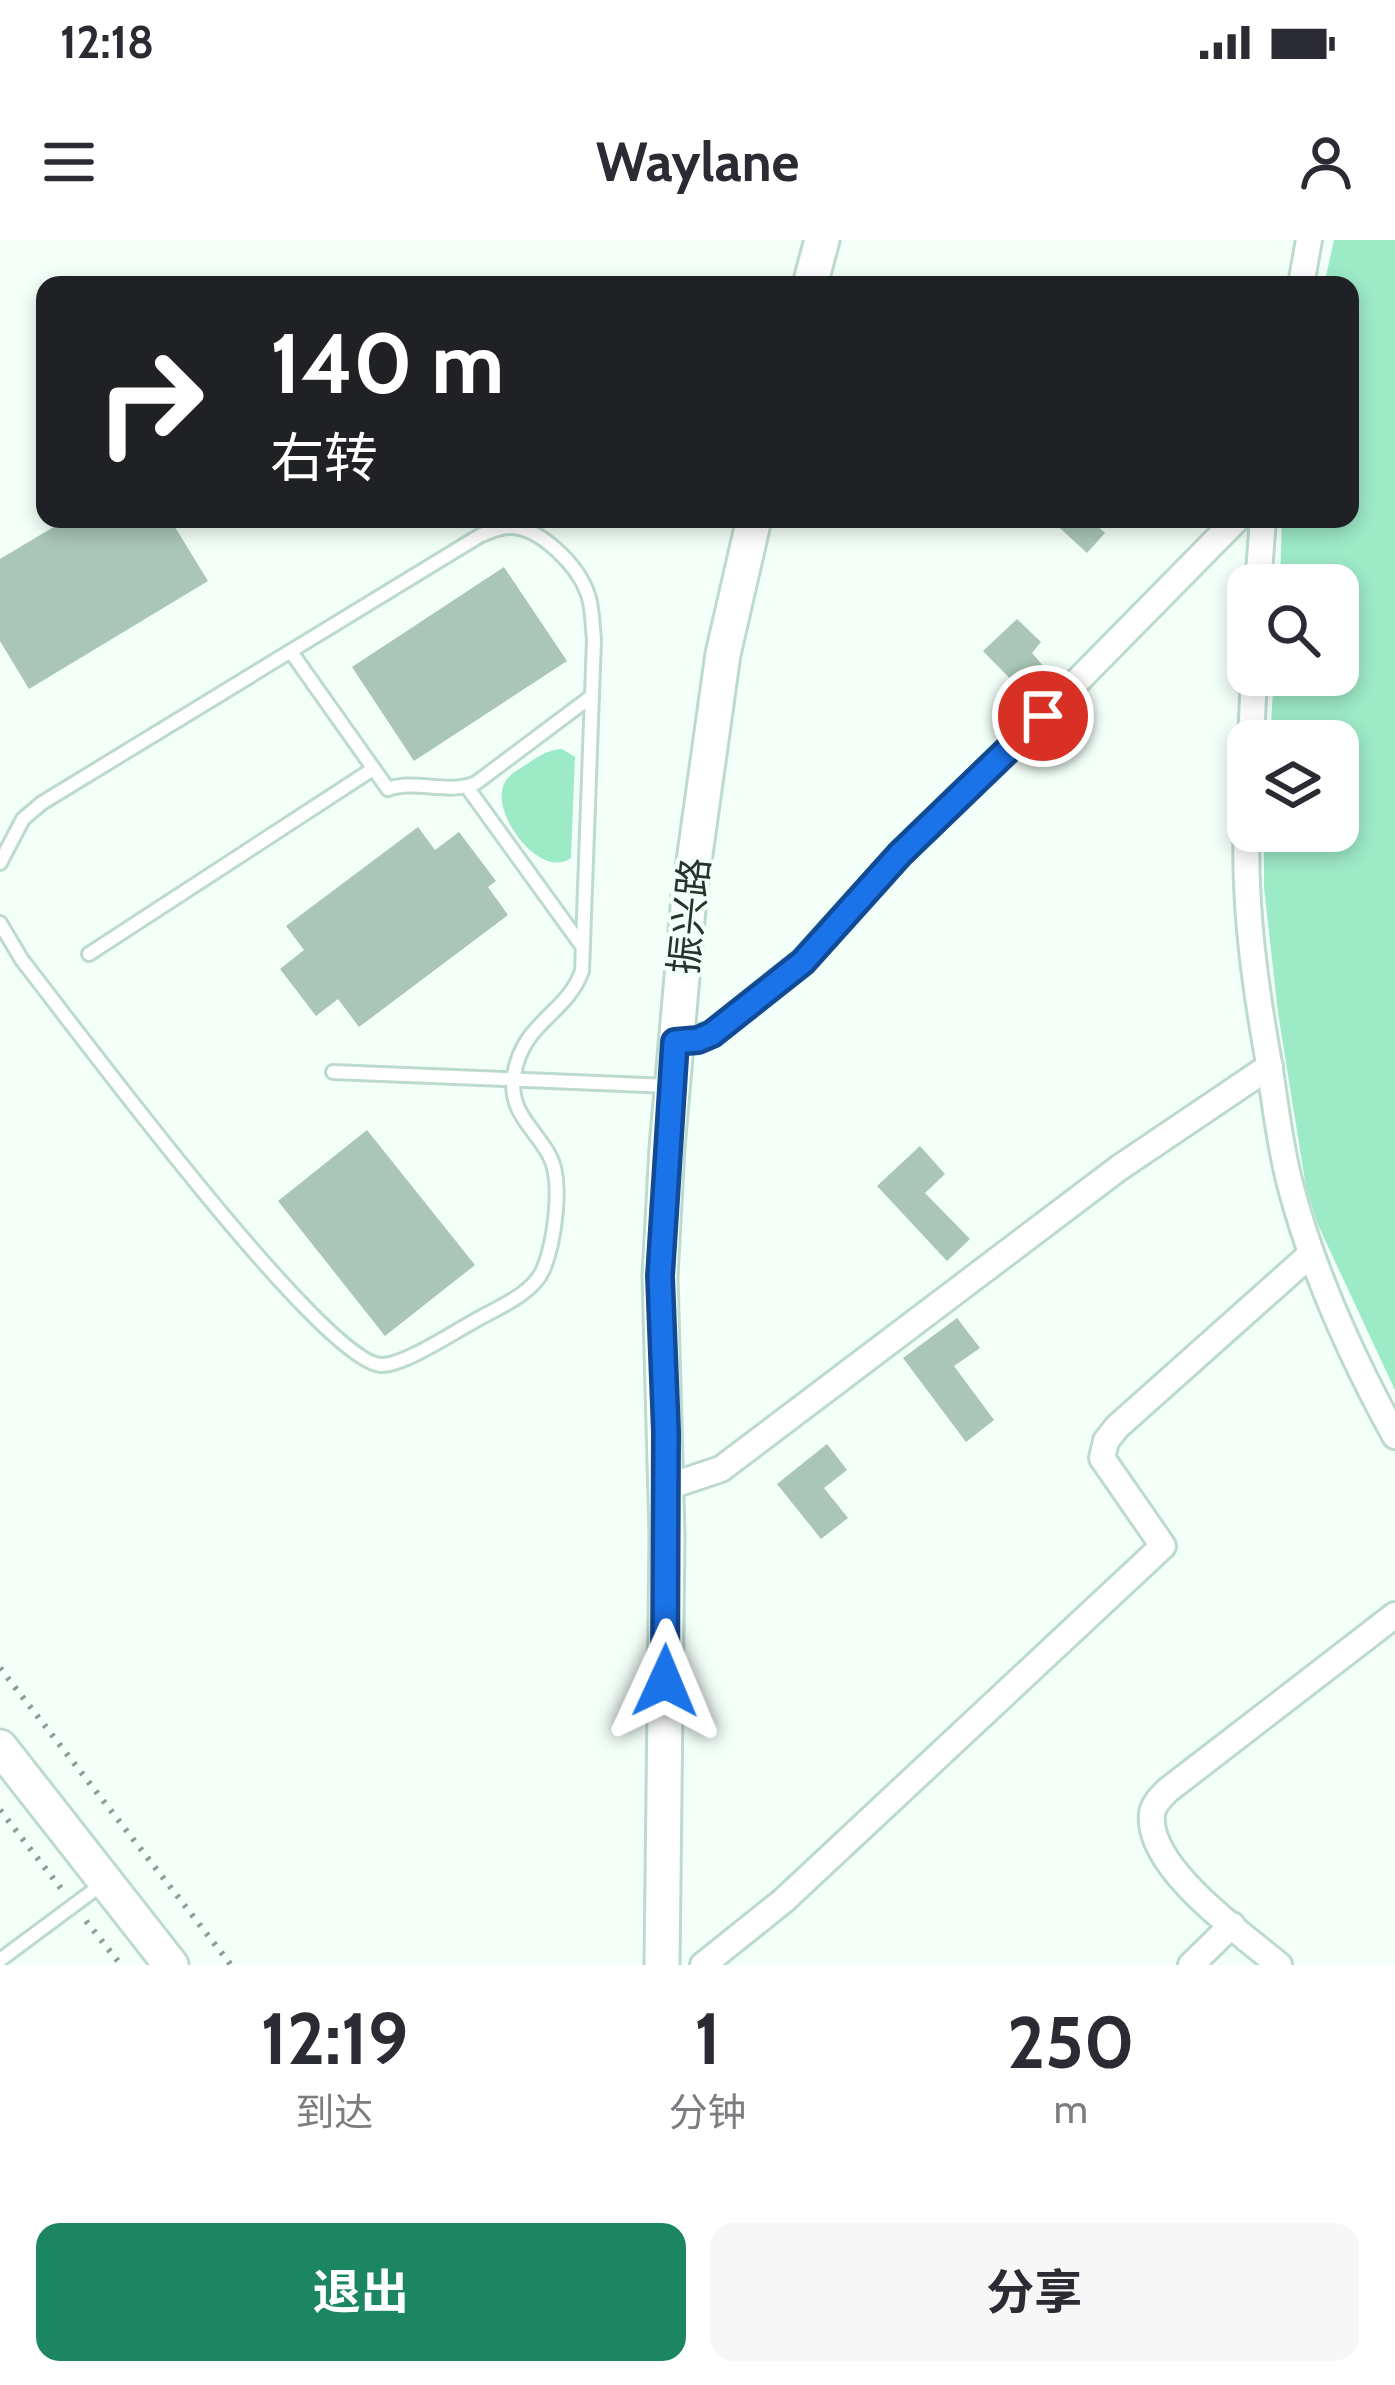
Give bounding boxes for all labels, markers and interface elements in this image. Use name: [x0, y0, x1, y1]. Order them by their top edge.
text: 12:18: [60, 15, 154, 69]
icon: menu: [36, 129, 102, 195]
text: Waylane: [596, 129, 799, 195]
icon: person: [1293, 129, 1359, 195]
text: 140 m: [270, 312, 504, 414]
icon: right: [72, 324, 228, 480]
text: 右转: [270, 425, 378, 491]
map controls: [1227, 564, 1359, 852]
button: search: [1227, 564, 1359, 696]
pin: [992, 665, 1094, 767]
icon: arrive: [1010, 683, 1076, 749]
button: layers: [1227, 720, 1359, 852]
street label: 振兴路: [659, 855, 719, 977]
position arrow: [602, 1618, 728, 1744]
text: 12:19: [260, 1995, 408, 2082]
text: 1: [694, 1995, 721, 2082]
text: 250: [1007, 1999, 1135, 2086]
text: m: [1054, 2085, 1088, 2133]
text: 到达: [295, 2088, 373, 2136]
text: 分钟: [669, 2088, 747, 2136]
button: 退出: [36, 2223, 686, 2361]
button: 分享: [710, 2223, 1359, 2361]

